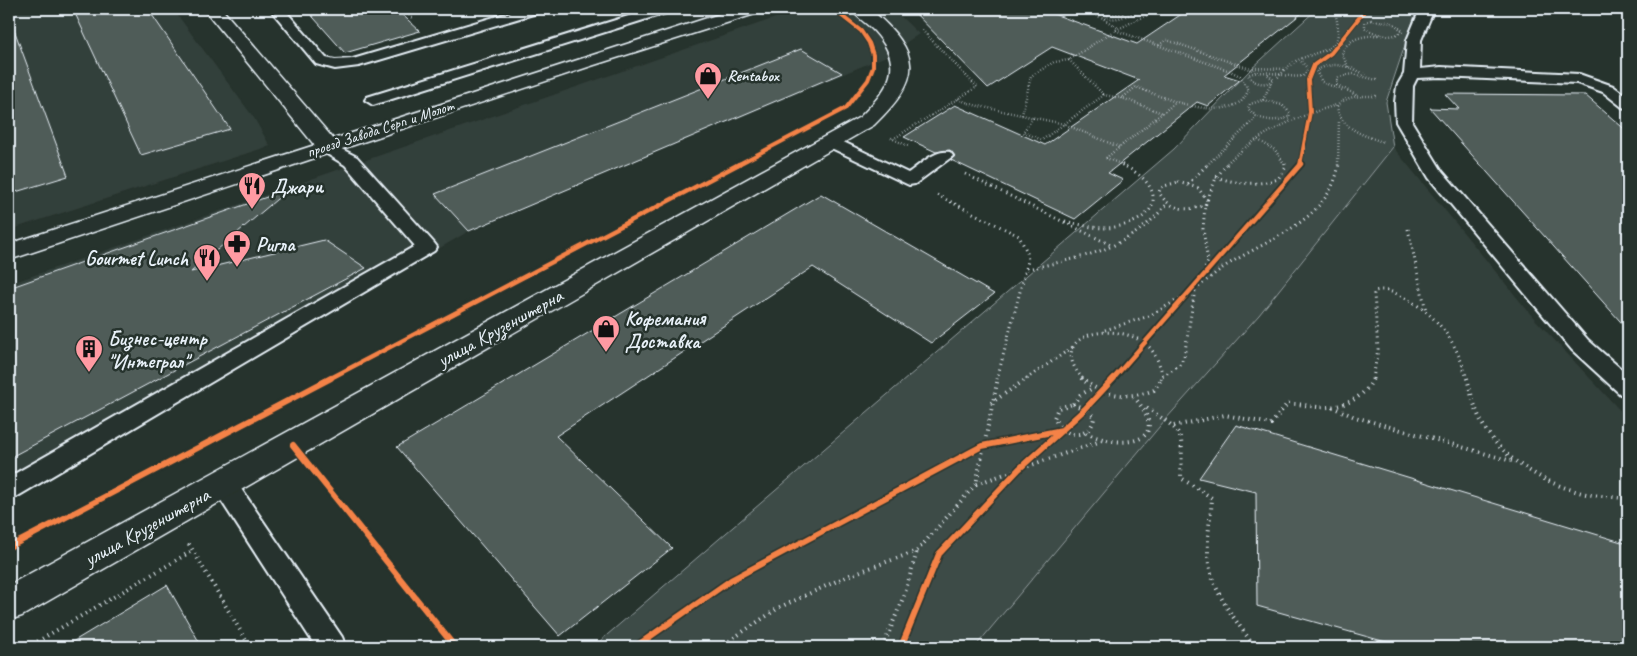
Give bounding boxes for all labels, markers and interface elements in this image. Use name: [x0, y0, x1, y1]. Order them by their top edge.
shop icon: Rentabox: [693, 61, 723, 100]
place label: Rentabox: [727, 66, 780, 86]
street label: проезд Завода Серп и Молот: [304, 95, 458, 162]
restaurant icon: Джари: [237, 171, 267, 210]
place label: Джари: [271, 174, 325, 199]
pharmacy icon: Ригла: [222, 229, 252, 268]
place label: Ригла: [256, 232, 296, 257]
restaurant icon: Gourmet Lunch: [192, 243, 222, 282]
place label: Gourmet Lunch: [85, 246, 189, 271]
street label: улица Крузенштерна: [432, 283, 569, 374]
place label: Кофемания Доставка: [625, 306, 707, 354]
shop icon: Кофемания Доставка: [591, 314, 621, 353]
place label: Бизнес-центр "Интеграл": [108, 326, 208, 374]
building icon: Бизнес-центр "Интеграл": [74, 334, 104, 373]
street label: улица Крузенштерна: [79, 482, 216, 573]

